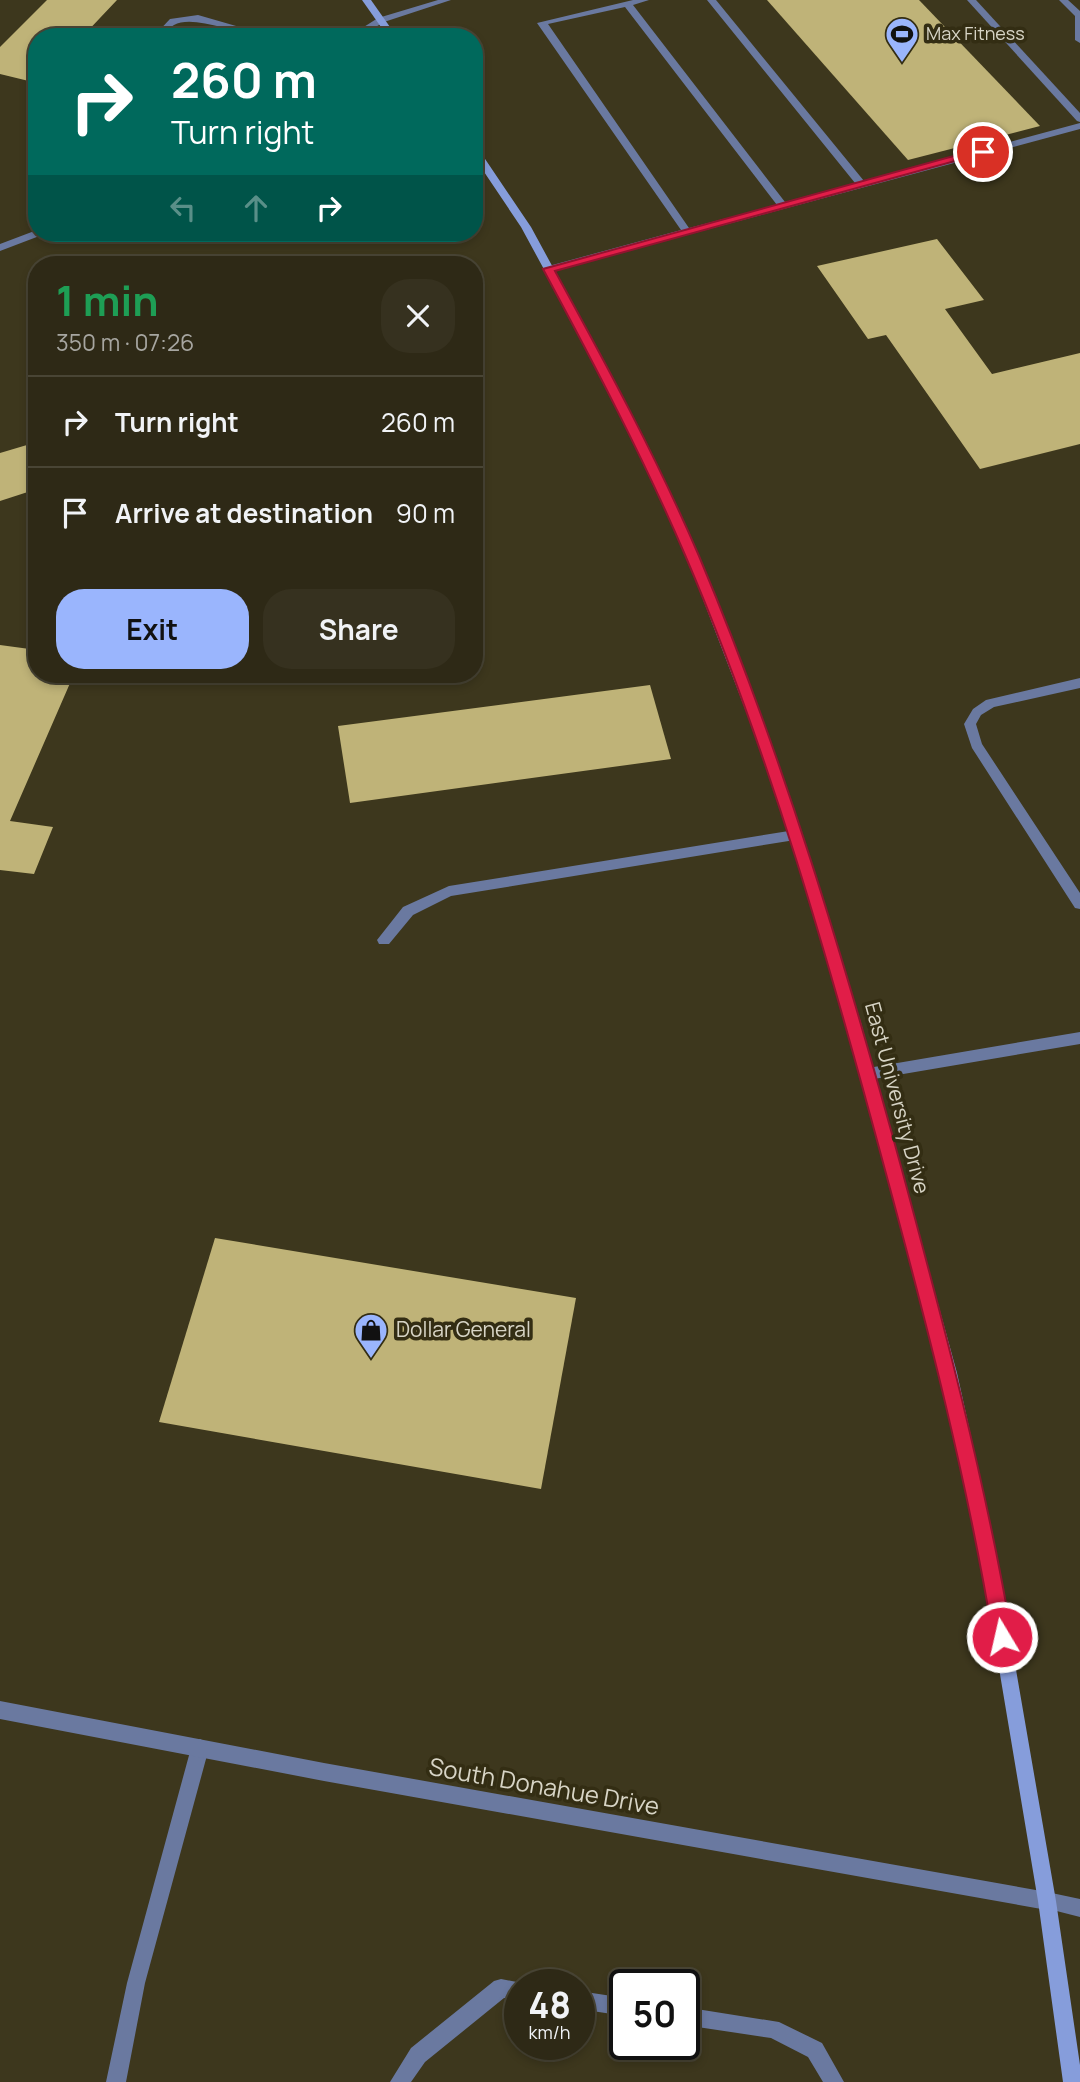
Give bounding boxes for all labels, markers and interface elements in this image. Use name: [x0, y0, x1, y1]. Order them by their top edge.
sports icon: Max Fitness: [883, 15, 921, 64]
place label: Max Fitness: [926, 21, 1025, 45]
text: 260 m: [171, 46, 317, 113]
icon: right: [56, 56, 147, 147]
text: Turn right: [171, 110, 314, 154]
pin: [953, 122, 1013, 182]
icon: arrive: [964, 133, 1002, 171]
icon: left: [164, 189, 202, 227]
icon: ahead: [237, 189, 275, 227]
icon: right: [310, 189, 348, 227]
text: 1 min: [56, 271, 159, 329]
button: close: [381, 279, 455, 353]
text: 350 m · 07:26: [56, 326, 194, 358]
icon: right: [56, 403, 94, 441]
text: Turn right: [115, 404, 239, 440]
text: 260 m: [381, 404, 455, 440]
icon: arrive: [56, 494, 94, 532]
text: Arrive at destination: [115, 495, 373, 531]
text: 90 m: [396, 495, 455, 531]
button: Exit: [56, 589, 249, 669]
button: Share: [263, 589, 455, 669]
street label: East University Drive: [859, 999, 937, 1197]
shop icon: Dollar General: [352, 1311, 390, 1360]
place label: Dollar General: [396, 1315, 531, 1343]
position arrow: [965, 1600, 1039, 1674]
street label: South Donahue Drive: [427, 1749, 662, 1822]
speed limit sign: 50: [609, 1969, 700, 2060]
text: 48: [528, 1981, 571, 2029]
text: km/h: [529, 2020, 570, 2044]

